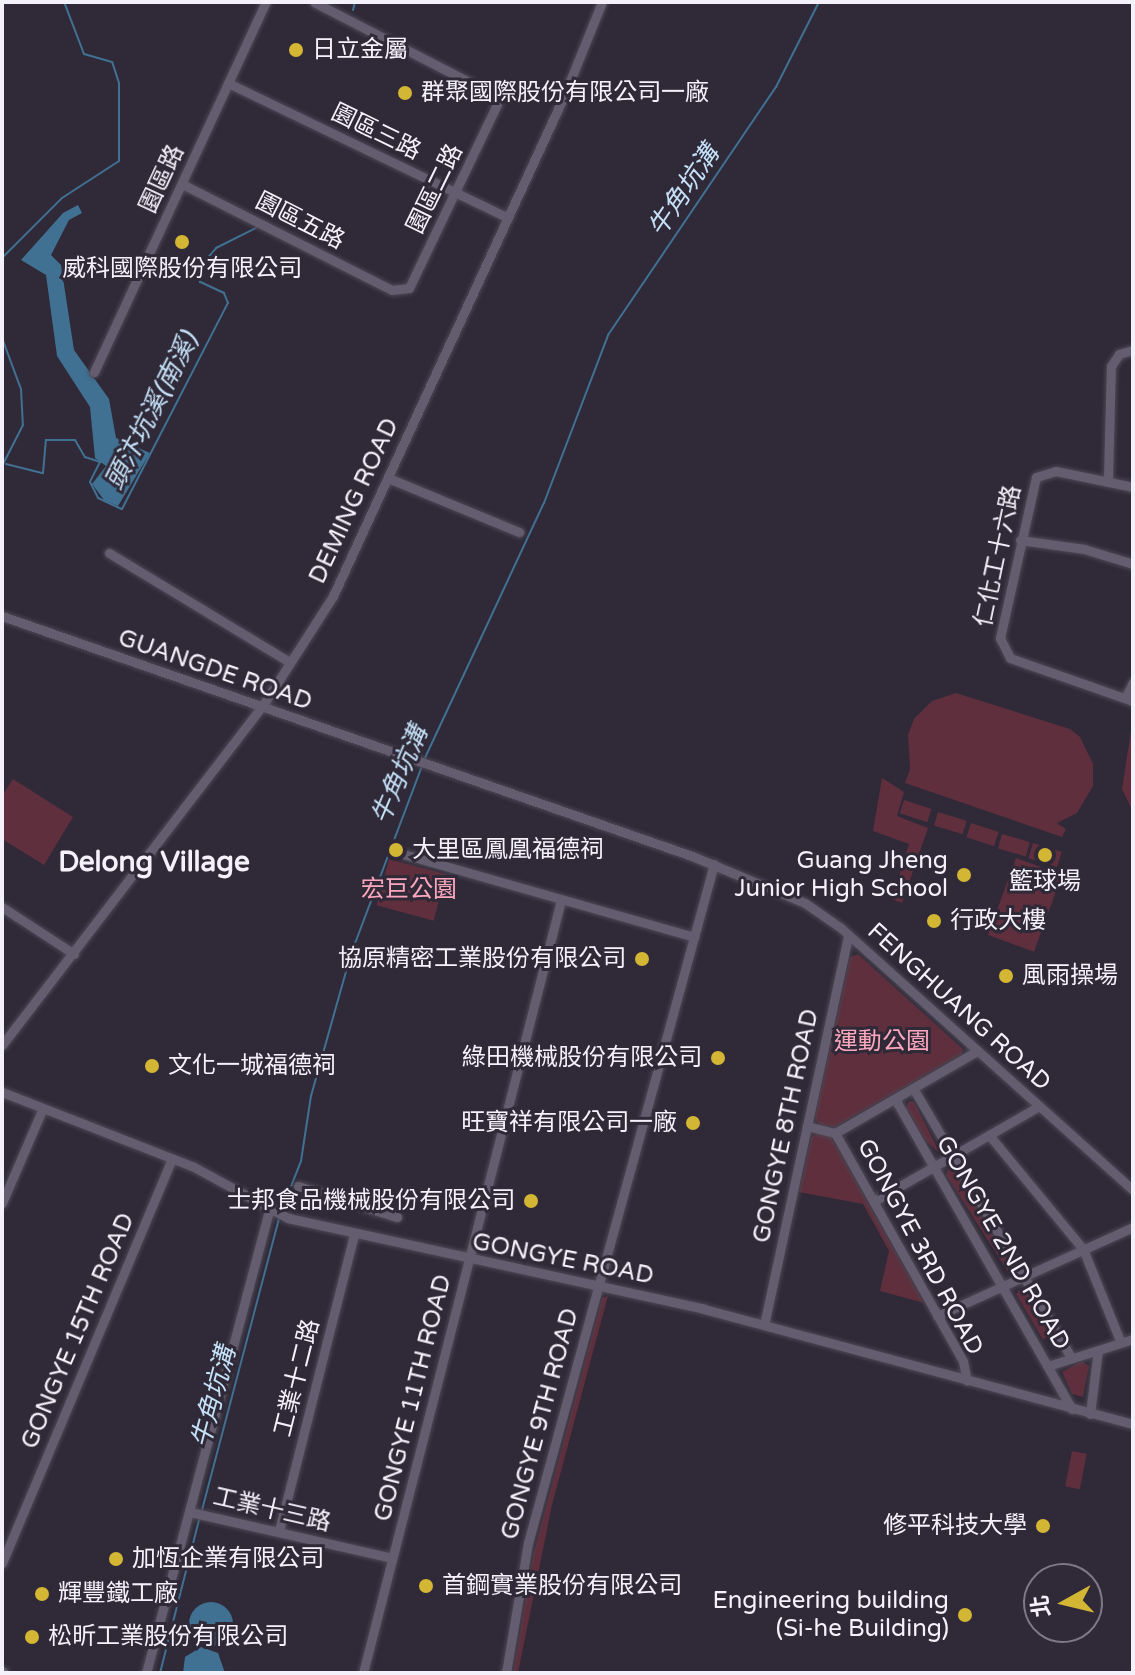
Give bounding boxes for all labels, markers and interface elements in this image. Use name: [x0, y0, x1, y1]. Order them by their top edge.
place label: 日立金屬: [312, 36, 408, 64]
marker: 日立金屬: [287, 41, 305, 59]
place label: 群聚國際股份有限公司一廠: [421, 79, 709, 107]
marker: 群聚國際股份有限公司一廠: [396, 84, 414, 102]
street label: 園區三路: [327, 98, 425, 166]
water label: 牛角坑溝: [642, 139, 726, 243]
street label: 園區路: [134, 140, 190, 218]
street label: 園區二路: [401, 140, 469, 238]
street label: 園區五路: [251, 186, 349, 256]
marker: 威科國際股份有限公司: [173, 233, 191, 251]
place label: 威科國際股份有限公司: [62, 255, 302, 283]
water label: 頭汴坑溪(南溪): [99, 327, 205, 495]
street label: DEMING ROAD: [303, 414, 405, 588]
street label: 仁化工十六路: [969, 483, 1027, 629]
street label: GUANGDE ROAD: [114, 623, 316, 717]
water label: 牛角坑溝: [365, 721, 435, 829]
place label: 大里區鳳凰福德祠: [412, 836, 604, 864]
marker: 大里區鳳凰福德祠: [387, 841, 405, 859]
district label: Delong Village: [58, 845, 250, 879]
marker: 籃球場: [1036, 846, 1054, 864]
place label: Guang Jheng Junior High School: [734, 847, 948, 903]
marker: Guang Jheng Junior High School: [955, 866, 973, 884]
place label: 籃球場: [1009, 868, 1081, 896]
park label: 宏巨公園: [361, 876, 457, 904]
place label: 行政大樓: [950, 907, 1046, 935]
marker: 行政大樓: [925, 912, 943, 930]
street label: FENGHUANG ROAD: [861, 917, 1057, 1097]
place label: 協原精密工業股份有限公司: [338, 945, 626, 973]
marker: 協原精密工業股份有限公司: [633, 950, 651, 968]
place label: 風雨操場: [1022, 962, 1118, 990]
marker: 風雨操場: [997, 967, 1015, 985]
street label: GONGYE 8TH ROAD: [747, 1007, 825, 1245]
park label: 運動公園: [834, 1028, 930, 1056]
place label: 綠田機械股份有限公司: [462, 1044, 702, 1072]
marker: 綠田機械股份有限公司: [709, 1049, 727, 1067]
place label: 文化一城福德祠: [168, 1052, 336, 1080]
marker: 文化一城福德祠: [143, 1057, 161, 1075]
place label: 旺寶祥有限公司一廠: [461, 1109, 677, 1137]
marker: 旺寶祥有限公司一廠: [684, 1114, 702, 1132]
street label: GONGYE 2ND ROAD: [930, 1131, 1076, 1355]
street label: GONGYE 3RD ROAD: [851, 1134, 989, 1360]
place label: 士邦食品機械股份有限公司: [227, 1187, 515, 1215]
marker: 士邦食品機械股份有限公司: [522, 1192, 540, 1210]
street label: GONGYE 15TH ROAD: [15, 1209, 141, 1453]
street label: GONGYE ROAD: [470, 1227, 656, 1291]
street label: GONGYE 11TH ROAD: [368, 1272, 458, 1524]
street label: GONGYE 9TH ROAD: [495, 1305, 585, 1543]
street label: 工業十二路: [269, 1316, 325, 1440]
water label: 牛角坑溝: [185, 1343, 243, 1451]
street label: 工業十三路: [210, 1482, 334, 1538]
place label: 修平科技大學: [883, 1512, 1027, 1540]
marker: 修平科技大學: [1034, 1517, 1052, 1535]
place label: 加恆企業有限公司: [132, 1545, 324, 1573]
marker: 加恆企業有限公司: [107, 1550, 125, 1568]
north arrow: [1023, 1563, 1103, 1643]
place label: 首鋼實業股份有限公司: [442, 1572, 682, 1600]
marker: 首鋼實業股份有限公司: [417, 1577, 435, 1595]
place label: 輝豐鐵工廠: [58, 1580, 178, 1608]
marker: 輝豐鐵工廠: [33, 1585, 51, 1603]
place label: Engineering building (Si-he Building): [713, 1587, 949, 1643]
text: 北: [1027, 1593, 1056, 1619]
marker: Engineering building (Si-he Building): [956, 1606, 974, 1624]
place label: 松昕工業股份有限公司: [48, 1623, 288, 1651]
marker: 松昕工業股份有限公司: [23, 1628, 41, 1646]

